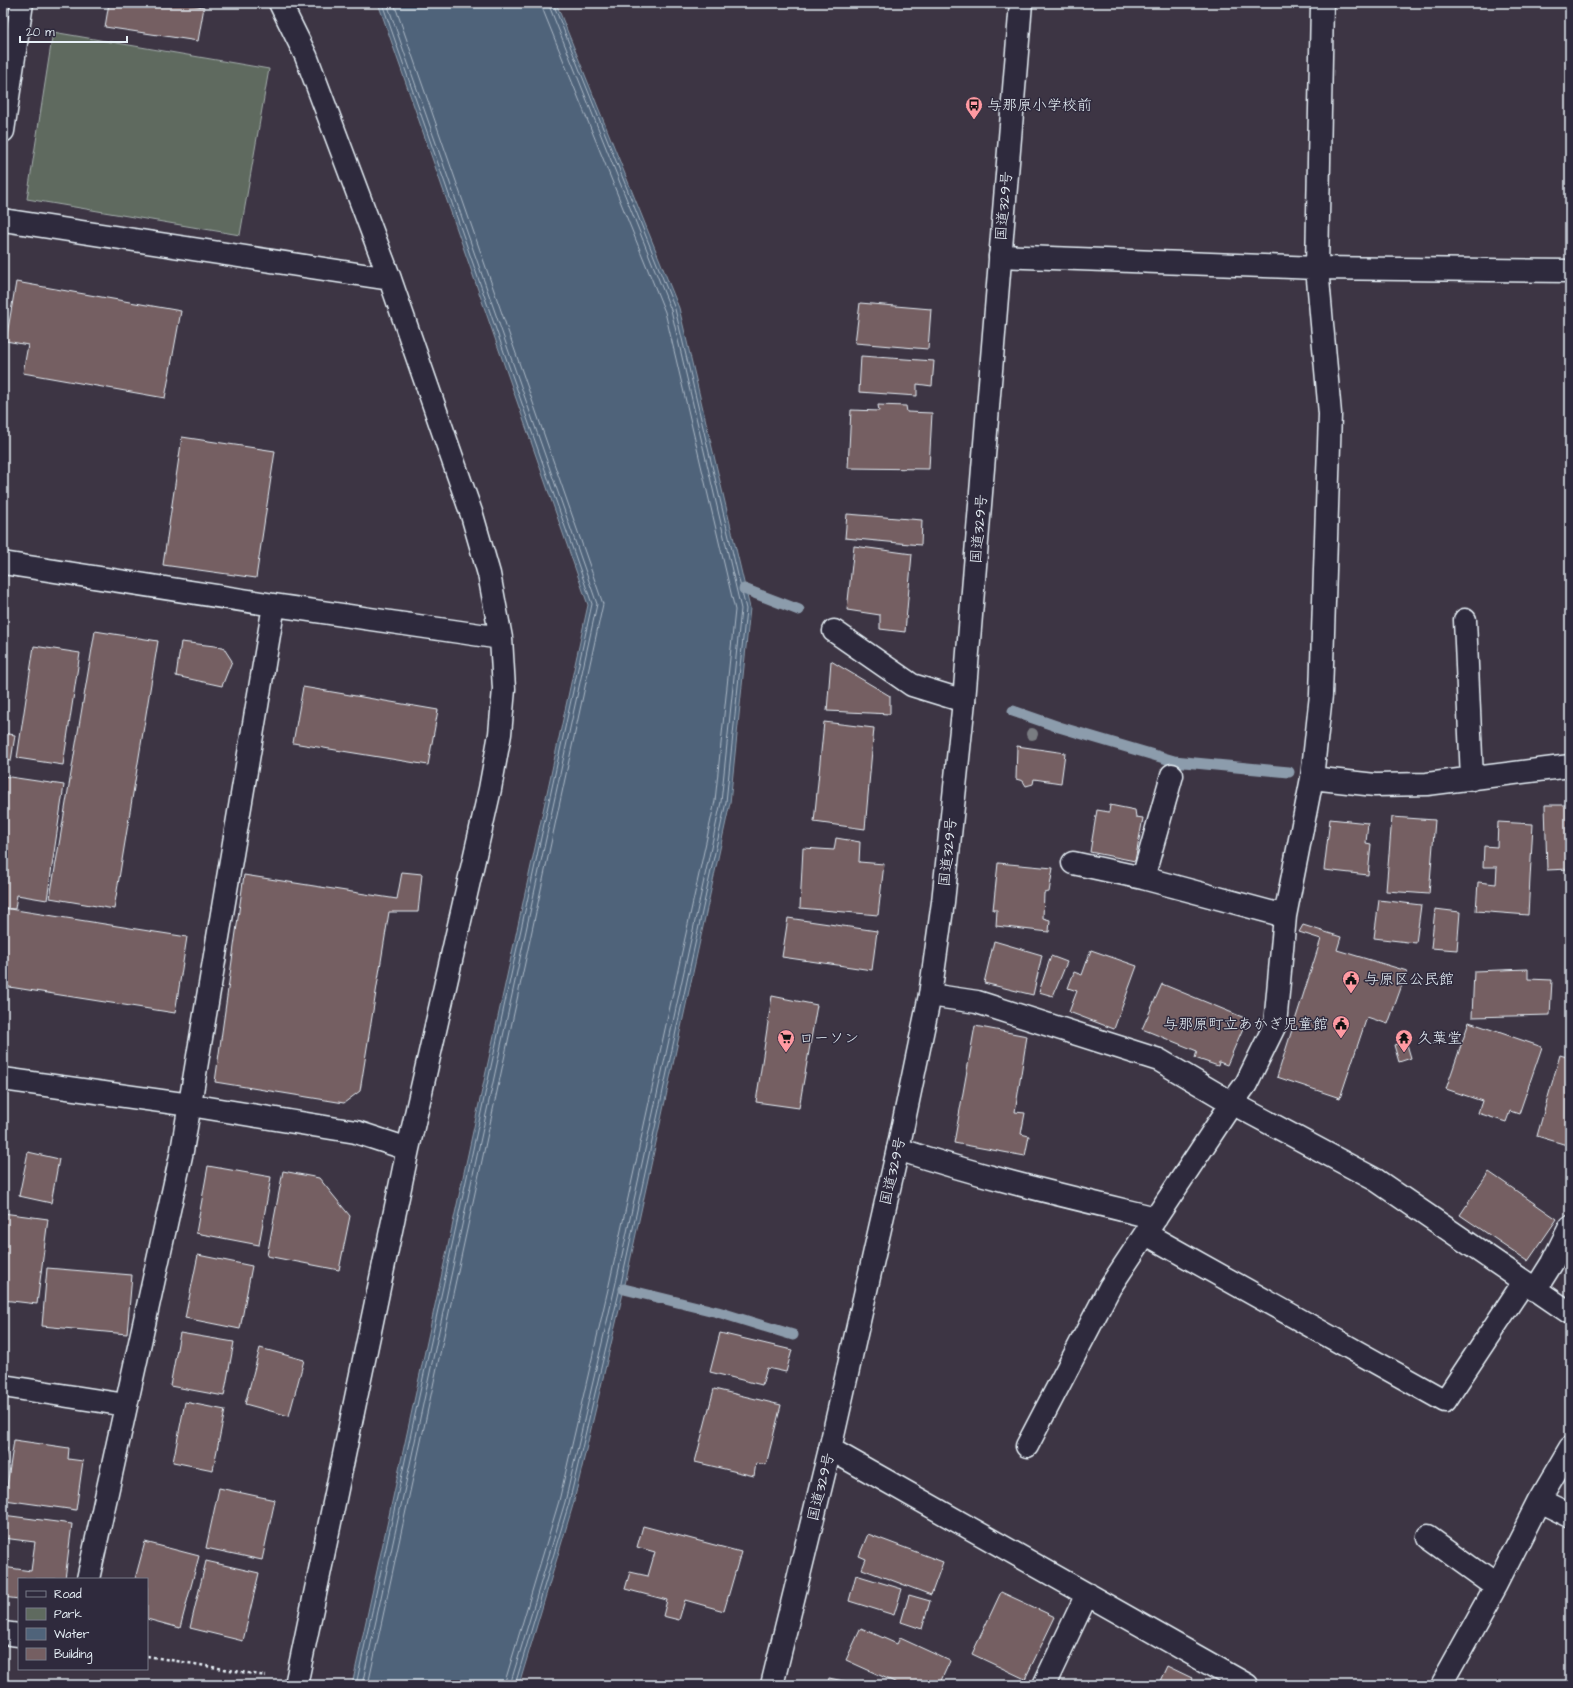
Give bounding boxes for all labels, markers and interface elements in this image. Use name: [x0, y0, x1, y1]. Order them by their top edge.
scale bar: [20, 18, 127, 44]
text: 20 m: [26, 24, 55, 41]
bus stop icon: 与那原小学校前: [964, 95, 984, 120]
place label: 与那原小学校前: [987, 95, 1092, 116]
street label: 国道329号: [990, 170, 1018, 242]
street label: 国道329号: [965, 493, 993, 565]
street label: 国道329号: [934, 816, 962, 888]
public building icon: 与原区公民館: [1341, 969, 1361, 994]
place label: 与原区公民館: [1364, 969, 1454, 990]
place label: 与那原町立あかぎ児童館: [1163, 1014, 1328, 1035]
public building icon: 与那原町立あかぎ児童館: [1331, 1014, 1351, 1039]
supermarket icon: ローソン: [776, 1028, 796, 1053]
place label: ローソン: [799, 1028, 859, 1049]
temple icon: 久葉堂: [1394, 1028, 1414, 1053]
place label: 久葉堂: [1417, 1028, 1462, 1049]
street label: 国道329号: [875, 1135, 911, 1207]
street label: 国道329号: [802, 1451, 840, 1523]
legend: [18, 1578, 148, 1670]
text: Road: [54, 1586, 82, 1603]
text: Park: [54, 1606, 82, 1623]
text: Water: [54, 1626, 90, 1643]
text: Building: [54, 1646, 92, 1664]

